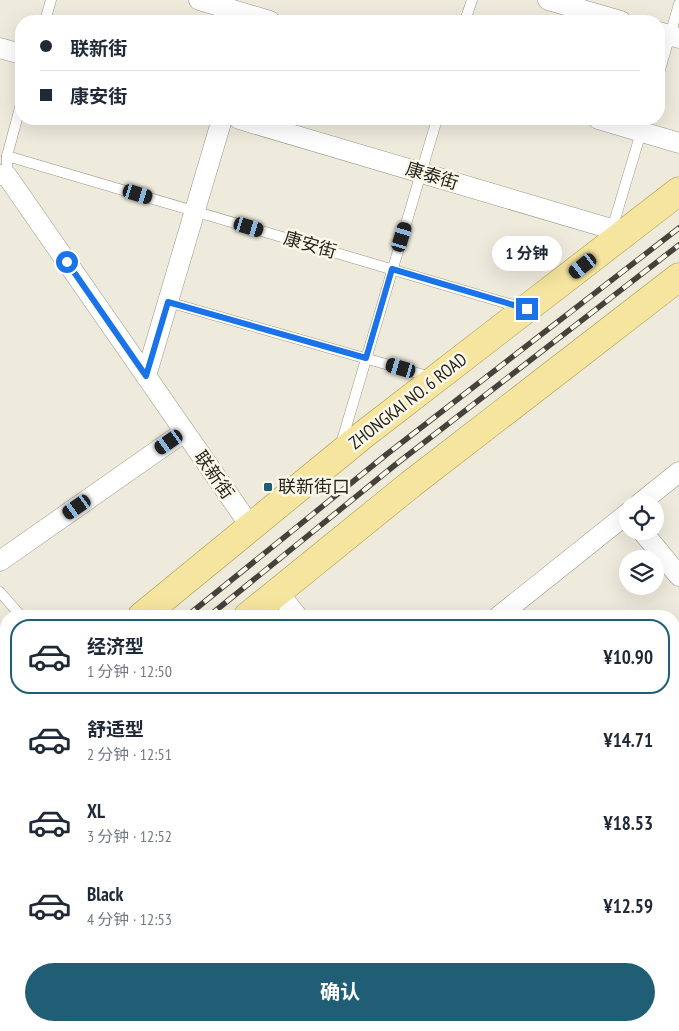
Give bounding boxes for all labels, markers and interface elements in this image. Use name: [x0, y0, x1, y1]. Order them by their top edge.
text: 联新街: [70, 36, 127, 60]
text: 康安街: [70, 84, 127, 108]
street label: 康泰街: [403, 157, 461, 194]
car: [121, 182, 154, 206]
car: [232, 215, 265, 239]
car: [390, 220, 413, 254]
street label: 康安街: [281, 226, 339, 263]
callout: 1 分钟: [492, 236, 562, 272]
text: 1 分钟: [506, 243, 548, 263]
route start: [56, 251, 78, 273]
car: [566, 251, 599, 281]
route end: [516, 298, 538, 320]
street label: ZHONGKAI NO. 6 ROAD: [344, 347, 471, 454]
car: [384, 357, 417, 379]
car: [152, 427, 185, 457]
street label: 联新街: [190, 446, 239, 503]
place label: 联新街口: [278, 475, 350, 498]
marker: 联新街口: [262, 481, 274, 493]
car: [60, 492, 93, 522]
map controls: [619, 495, 664, 595]
button: locate: [619, 495, 664, 540]
button: layers: [619, 550, 664, 595]
icon: car: [27, 634, 72, 679]
text: 经济型: [87, 634, 144, 658]
text: ¥10.90: [604, 645, 653, 669]
text: 1 分钟 · 12:50: [87, 661, 172, 681]
icon: car: [27, 717, 72, 762]
text: 舒适型: [87, 717, 144, 741]
text: ¥14.71: [604, 728, 653, 752]
text: 2 分钟 · 12:51: [87, 744, 172, 764]
text: XL: [87, 799, 105, 823]
icon: car: [27, 800, 72, 845]
text: ¥18.53: [604, 811, 653, 835]
text: 3 分钟 · 12:52: [87, 826, 172, 846]
text: Black: [87, 882, 123, 906]
icon: car: [27, 883, 72, 928]
text: ¥12.59: [604, 894, 653, 918]
text: 4 分钟 · 12:53: [87, 909, 172, 929]
button: 确认: [25, 963, 655, 1021]

